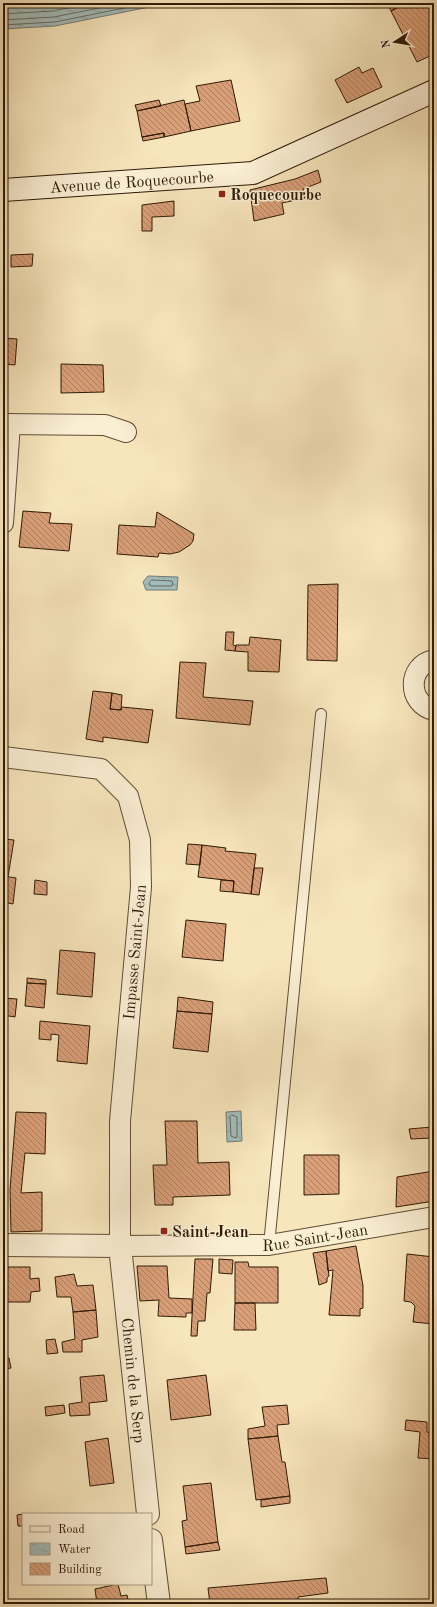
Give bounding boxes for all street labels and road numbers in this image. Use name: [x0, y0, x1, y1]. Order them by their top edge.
street label: Avenue de Roquecourbe: [49, 170, 214, 197]
street label: Impasse Saint-Jean: [122, 883, 150, 1021]
street label: Rue Saint-Jean: [262, 1222, 370, 1255]
street label: Chemin de la Serp: [118, 1317, 147, 1444]

